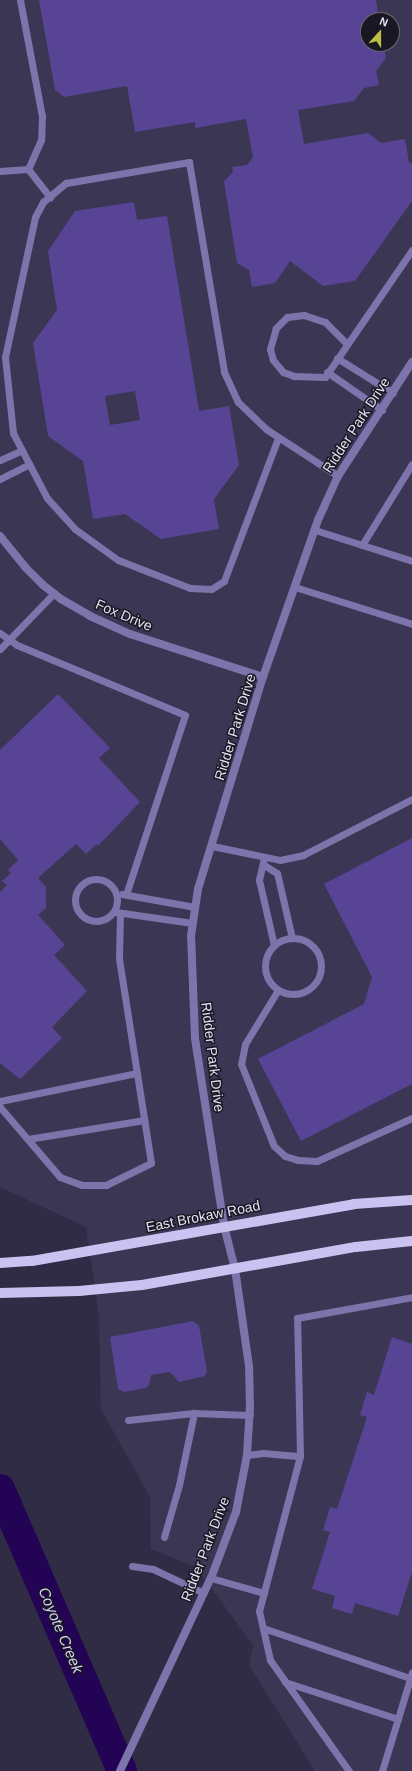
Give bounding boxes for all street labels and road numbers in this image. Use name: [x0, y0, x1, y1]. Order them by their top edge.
street label: Ridder Park Drive: [319, 374, 393, 476]
street label: Fox Drive: [93, 596, 155, 634]
street label: Ridder Park Drive: [211, 672, 259, 782]
street label: Ridder Park Drive: [198, 1001, 228, 1113]
street label: East Brokaw Road: [144, 1197, 262, 1235]
street label: Ridder Park Drive: [177, 1494, 233, 1604]

